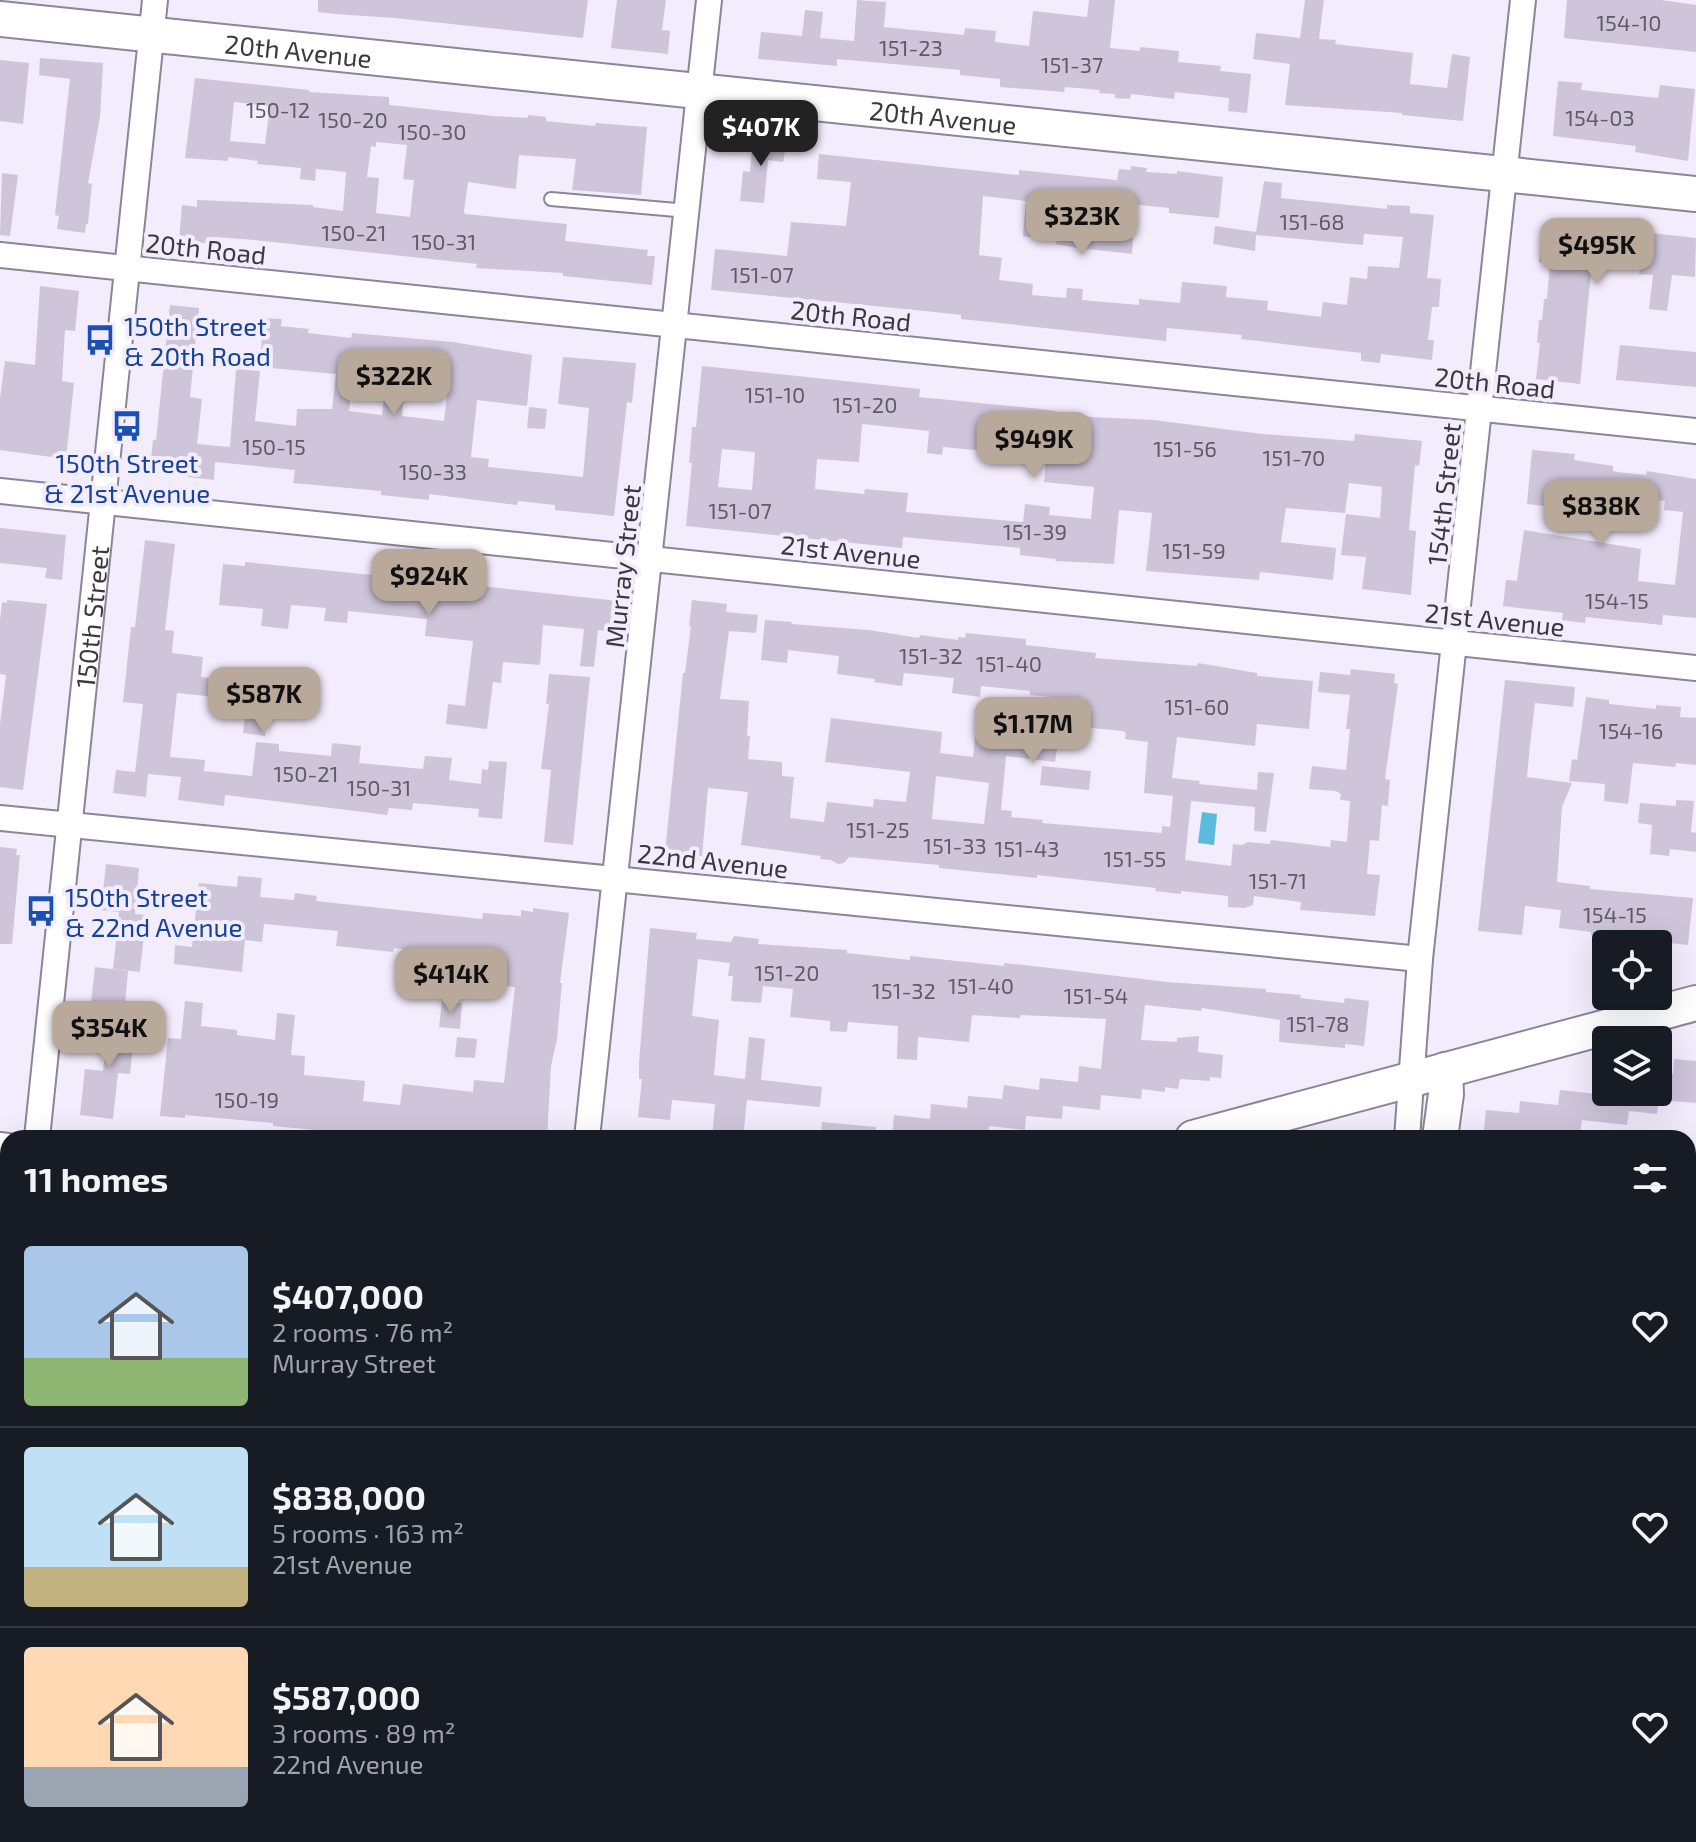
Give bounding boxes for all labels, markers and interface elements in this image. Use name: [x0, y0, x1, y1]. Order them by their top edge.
house number: 154-10: [1596, 9, 1662, 35]
street label: 20th Avenue: [223, 27, 373, 73]
house number: 151-23: [879, 34, 943, 60]
house number: 151-37: [1041, 51, 1103, 77]
street label: 20th Avenue: [868, 93, 1018, 139]
house number: 150-12: [246, 96, 310, 122]
pin: $407K: [705, 100, 817, 168]
house number: 154-03: [1565, 104, 1635, 130]
house number: 150-20: [318, 106, 388, 132]
text: $407K: [722, 110, 800, 141]
house number: 150-30: [397, 118, 467, 144]
pin: $323K: [1026, 189, 1138, 257]
text: $323K: [1044, 199, 1120, 230]
house number: 151-68: [1279, 208, 1345, 234]
pin: $495K: [1541, 218, 1653, 286]
house number: 150-21: [322, 219, 386, 245]
street label: 20th Road: [144, 226, 268, 270]
house number: 150-31: [412, 228, 476, 254]
text: $495K: [1558, 228, 1636, 259]
house number: 151-07: [730, 261, 794, 287]
street label: 20th Road: [789, 293, 913, 337]
place label: 150th Street & 20th Road: [124, 310, 271, 371]
bus stop icon: 150th Street & 20th Road: [83, 323, 117, 357]
pin: $322K: [338, 349, 450, 417]
text: $322K: [356, 359, 432, 390]
street label: 20th Road: [1433, 360, 1557, 404]
house number: 151-10: [745, 381, 805, 407]
house number: 151-20: [833, 391, 897, 417]
bus stop icon: 150th Street & 21st Avenue: [110, 409, 144, 443]
pin: $949K: [978, 412, 1090, 480]
street label: 154th Street: [1420, 421, 1466, 567]
text: $949K: [995, 422, 1073, 453]
house number: 150-15: [242, 433, 306, 459]
house number: 151-56: [1153, 435, 1217, 461]
house number: 151-70: [1263, 444, 1325, 470]
place label: 150th Street & 21st Avenue: [44, 447, 210, 508]
house number: 150-33: [399, 458, 467, 484]
pin: $838K: [1545, 479, 1657, 547]
street label: Murray Street: [598, 483, 646, 649]
text: $838K: [1562, 489, 1640, 520]
house number: 151-07: [708, 497, 772, 523]
house number: 151-39: [1003, 518, 1067, 544]
street label: 21st Avenue: [780, 528, 922, 574]
house number: 151-59: [1162, 537, 1226, 563]
street label: 150th Street: [68, 544, 114, 690]
pin: $924K: [373, 549, 485, 617]
text: $924K: [390, 559, 468, 590]
house number: 154-15: [1585, 587, 1649, 613]
street label: 21st Avenue: [1424, 596, 1566, 642]
house number: 151-32: [899, 642, 963, 668]
house number: 151-40: [976, 650, 1042, 676]
pin: $587K: [208, 667, 320, 735]
text: $587K: [226, 677, 302, 708]
house number: 151-60: [1164, 693, 1230, 719]
pin: $1.17M: [968, 697, 1098, 765]
text: $1.17M: [993, 707, 1073, 738]
house number: 154-16: [1599, 717, 1663, 743]
house number: 150-21: [274, 760, 338, 786]
house number: 150-31: [347, 774, 411, 800]
house number: 151-25: [846, 816, 910, 842]
house number: 151-33: [923, 832, 987, 858]
house number: 151-43: [995, 835, 1059, 861]
street label: 22nd Avenue: [636, 837, 790, 883]
house number: 151-55: [1104, 845, 1166, 871]
house number: 151-71: [1249, 867, 1307, 893]
place label: 150th Street & 22nd Avenue: [65, 881, 242, 942]
bus stop icon: 150th Street & 22nd Avenue: [24, 894, 58, 928]
house number: 154-15: [1583, 901, 1647, 927]
map controls: [1592, 930, 1672, 1106]
button: locate: [1592, 930, 1672, 1010]
pin: $414K: [395, 947, 507, 1015]
text: $414K: [413, 957, 489, 988]
house number: 151-20: [755, 959, 819, 985]
house number: 151-40: [948, 972, 1014, 998]
house number: 151-32: [872, 977, 936, 1003]
house number: 151-54: [1064, 982, 1128, 1008]
pin: $354K: [53, 1001, 165, 1069]
house number: 151-78: [1287, 1010, 1349, 1036]
text: $354K: [70, 1011, 148, 1042]
button: layers: [1592, 1026, 1672, 1106]
house number: 150-19: [215, 1086, 279, 1112]
icon: filters: [1628, 1156, 1672, 1200]
text: 11 homes: [24, 1158, 168, 1199]
text: $407,000: [272, 1275, 424, 1316]
icon: home: [88, 1278, 184, 1374]
icon: heart: [1628, 1304, 1672, 1348]
text: 2 rooms · 76 m²: [272, 1316, 453, 1347]
text: Murray Street: [272, 1347, 436, 1378]
text: $838,000: [272, 1476, 426, 1517]
icon: home: [88, 1479, 184, 1575]
icon: heart: [1628, 1505, 1672, 1549]
text: 5 rooms · 163 m²: [272, 1517, 464, 1548]
text: 21st Avenue: [272, 1548, 412, 1579]
text: $587,000: [272, 1676, 421, 1717]
icon: home: [88, 1679, 184, 1775]
icon: heart: [1628, 1705, 1672, 1749]
text: 3 rooms · 89 m²: [272, 1717, 456, 1748]
text: 22nd Avenue: [272, 1748, 424, 1779]

